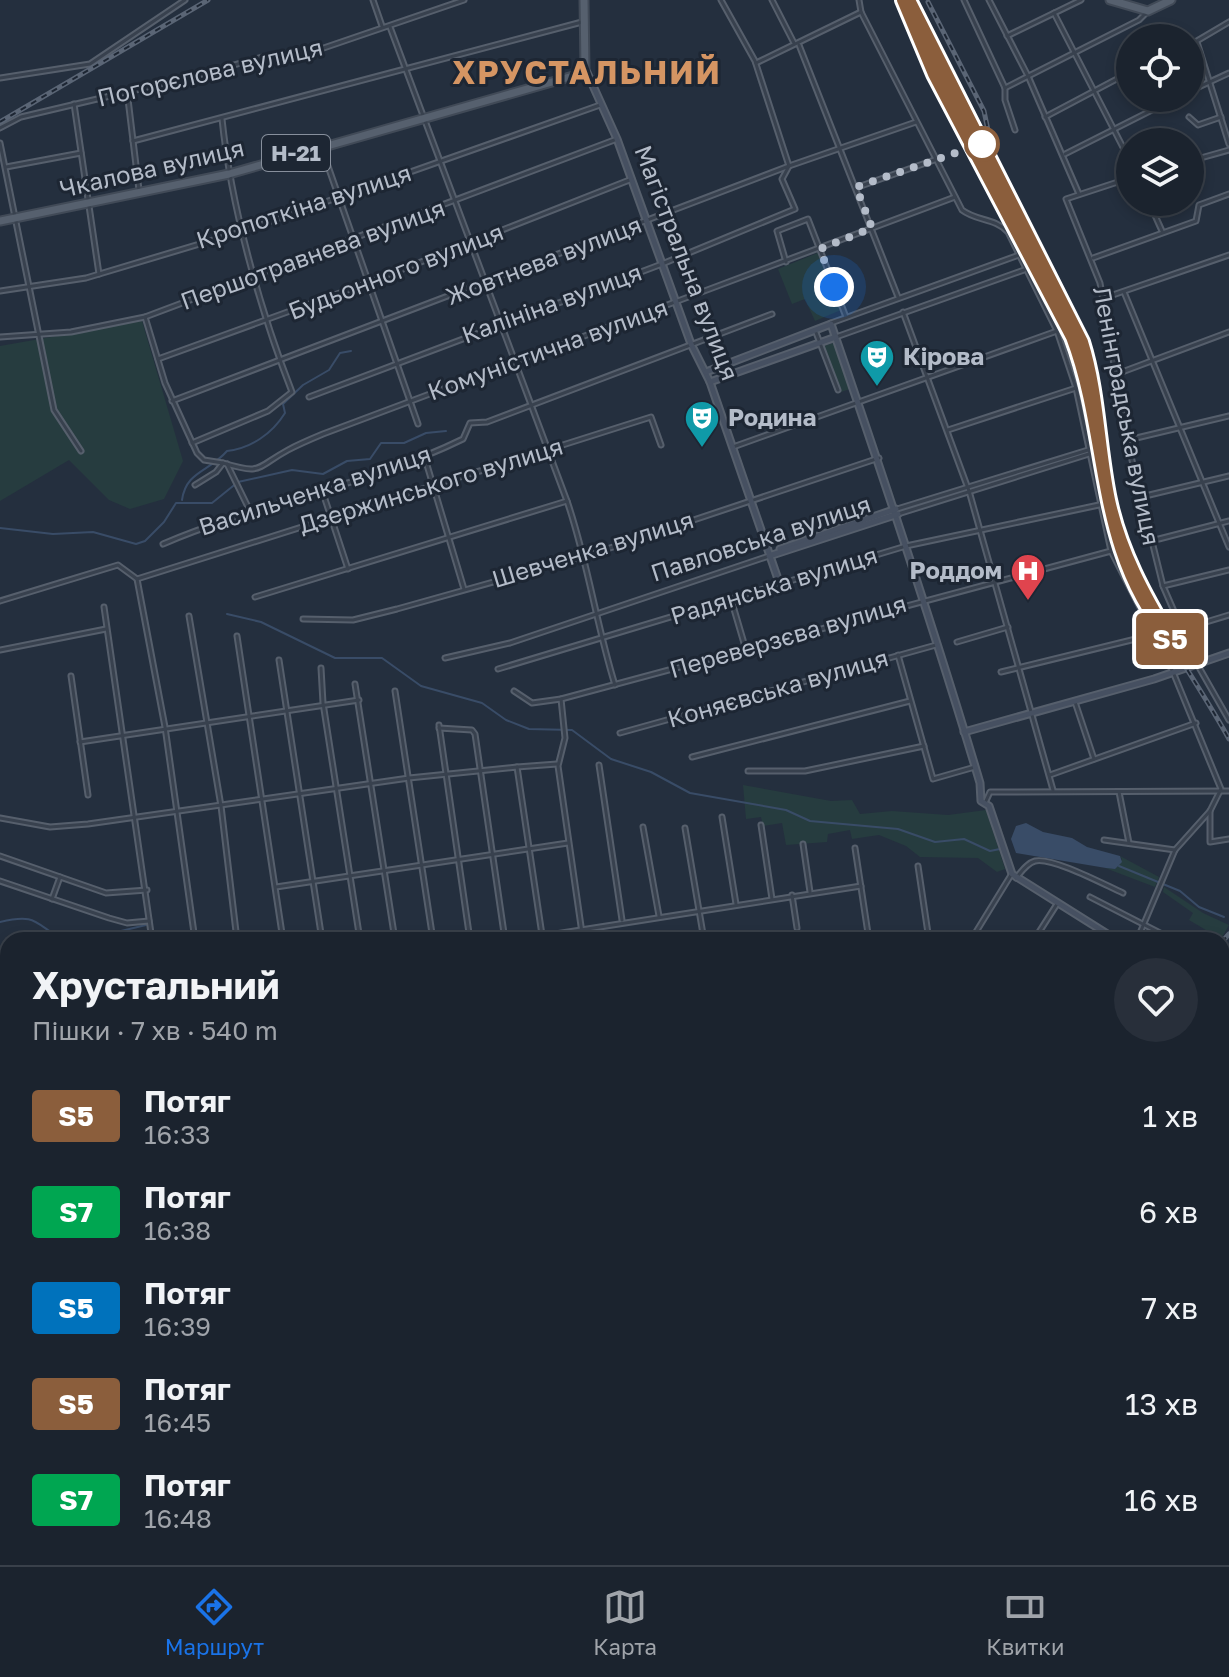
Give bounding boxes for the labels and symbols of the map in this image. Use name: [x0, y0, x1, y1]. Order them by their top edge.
street label: Погорєлова вулиця: [94, 32, 325, 112]
district label: ХРУСТАЛЬНИЙ: [452, 53, 722, 91]
unlabelled marker: [965, 127, 999, 161]
street label: Чкалова вулиця: [57, 132, 247, 203]
road number: Н-21: [262, 135, 330, 171]
street label: Магістральна вулиця: [629, 141, 746, 384]
street label: Кропоткіна вулиця: [192, 157, 415, 254]
street label: Першотравнева вулиця: [176, 192, 449, 315]
street label: Жовтнева вулиця: [442, 209, 645, 310]
street label: Будьонного вулиця: [284, 216, 507, 325]
street label: Калініна вулиця: [458, 257, 645, 349]
your location: [814, 267, 854, 307]
street label: Ленінградська вулиця: [1088, 284, 1167, 548]
street label: Комуністична вулиця: [424, 292, 671, 405]
theatre icon: Кірова: [858, 338, 896, 388]
place label: Кірова: [903, 341, 984, 370]
theatre icon: Родина: [683, 399, 721, 449]
place label: Родина: [728, 402, 816, 431]
street label: Дзержинського вулиця: [295, 431, 566, 539]
street label: Васильченка вулиця: [195, 438, 434, 541]
street label: Павловська вулиця: [647, 488, 874, 587]
street label: Шевченка вулиця: [488, 504, 697, 593]
street label: Радянська вулиця: [667, 539, 880, 630]
hospital icon: Роддом: [1009, 552, 1047, 602]
place label: Роддом: [910, 555, 1002, 584]
street label: Переверзєва вулиця: [666, 588, 909, 683]
line badge: S5: [1134, 613, 1206, 665]
street label: Коняєвська вулиця: [664, 642, 891, 733]

